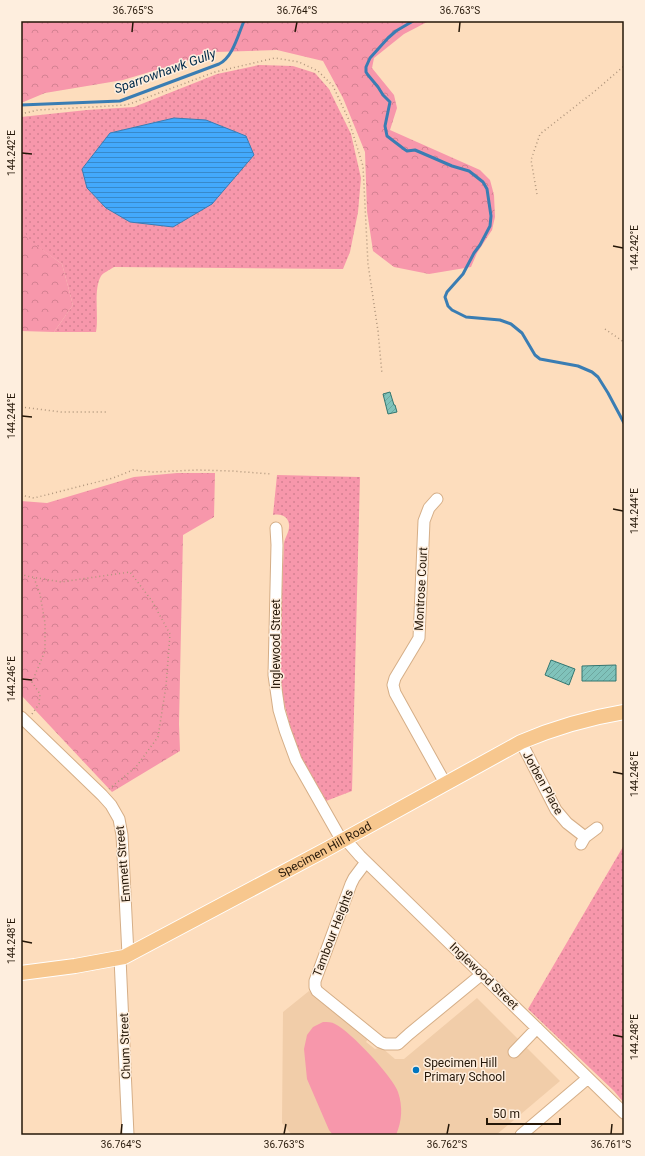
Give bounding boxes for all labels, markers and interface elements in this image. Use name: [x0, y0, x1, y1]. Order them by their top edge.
text: 36.765°S: [113, 5, 153, 16]
text: 36.764°S: [277, 5, 317, 16]
text: 36.763°S: [440, 5, 480, 16]
water label: Sparrowhawk Gully: [112, 45, 219, 96]
text: 144.242°E: [6, 130, 17, 176]
text: 144.242°E: [629, 225, 640, 271]
text: 144.244°E: [6, 393, 17, 439]
text: 144.244°E: [629, 488, 640, 534]
street label: Montrose Court: [412, 547, 430, 631]
street label: Inglewood Street: [269, 599, 283, 689]
text: 144.246°E: [6, 656, 17, 702]
street label: Jorben Place: [520, 749, 566, 817]
text: 144.246°E: [629, 751, 640, 797]
street label: Specimen Hill Road: [276, 819, 374, 881]
street label: Emmett Street: [113, 825, 133, 903]
street label: Tambour Heights: [310, 887, 356, 979]
text: 144.248°E: [6, 918, 17, 964]
street label: Inglewood Street: [447, 940, 521, 1012]
street label: Chum Street: [117, 1013, 133, 1079]
text: 144.248°E: [629, 1014, 640, 1060]
place label: Specimen Hill Primary School: [424, 1056, 505, 1084]
marker: Specimen Hill Primary School: [411, 1065, 421, 1075]
scale bar: [487, 1100, 560, 1126]
text: 50 m: [493, 1107, 520, 1121]
text: 36.764°S: [101, 1139, 141, 1150]
text: 36.763°S: [264, 1139, 304, 1150]
text: 36.762°S: [427, 1139, 467, 1150]
text: 36.761°S: [591, 1139, 631, 1150]

